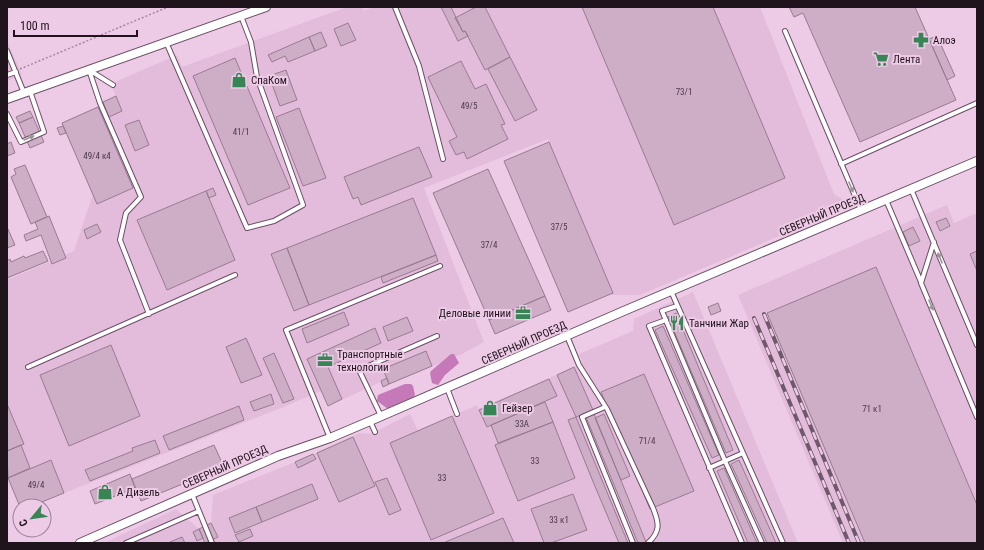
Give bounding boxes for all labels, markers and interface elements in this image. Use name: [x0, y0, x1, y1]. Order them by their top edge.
scale bar: [14, 12, 137, 38]
text: 100 m: [20, 19, 50, 33]
pharmacy icon: Алоэ: [912, 31, 930, 49]
place label: Алоэ: [933, 34, 956, 47]
supermarket icon: Лента: [872, 50, 890, 68]
place label: Лента: [893, 53, 920, 66]
shop icon: СпаКом: [230, 71, 248, 89]
place label: СпаКом: [251, 74, 287, 87]
house number: 73/1: [676, 87, 692, 97]
house number: 49/5: [461, 101, 478, 111]
house number: 41/1: [233, 127, 249, 137]
one-way arrow: [23, 135, 35, 141]
house number: 49/4 к4: [83, 151, 111, 161]
one-way arrow: [848, 182, 854, 194]
street label: СЕВЕРНЫЙ ПРОЕЗД: [777, 191, 867, 239]
house number: 37/5: [551, 222, 568, 232]
house number: 37/4: [481, 240, 498, 250]
one-way arrow: [937, 252, 943, 263]
one-way arrow: [928, 300, 934, 312]
office icon: Деловые линии: [514, 304, 532, 322]
place label: Деловые линии: [439, 307, 511, 320]
restaurant icon: Танчини Жар: [668, 314, 686, 332]
place label: Танчини Жар: [689, 317, 749, 330]
street label: СЕВЕРНЫЙ ПРОЕЗД: [479, 318, 569, 368]
place label: Транспортные технологии: [337, 348, 403, 374]
office icon: Транспортные технологии: [316, 351, 334, 369]
shop icon: Гейзер: [481, 399, 499, 417]
place label: Гейзер: [502, 402, 533, 415]
house number: 71 к1: [862, 404, 882, 414]
house number: 33А: [515, 419, 529, 429]
house number: 71/4: [639, 436, 656, 446]
street label: СЕВЕРНЫЙ ПРОЕЗД: [180, 442, 270, 492]
house number: 33: [531, 456, 539, 466]
house number: 33: [438, 473, 446, 483]
house number: 49/4: [28, 480, 45, 490]
shop icon: А Дизель: [96, 483, 114, 501]
place label: А Дизель: [117, 486, 160, 499]
north arrow: [12, 498, 52, 538]
house number: 33 к1: [549, 515, 569, 525]
text: С: [16, 517, 31, 529]

